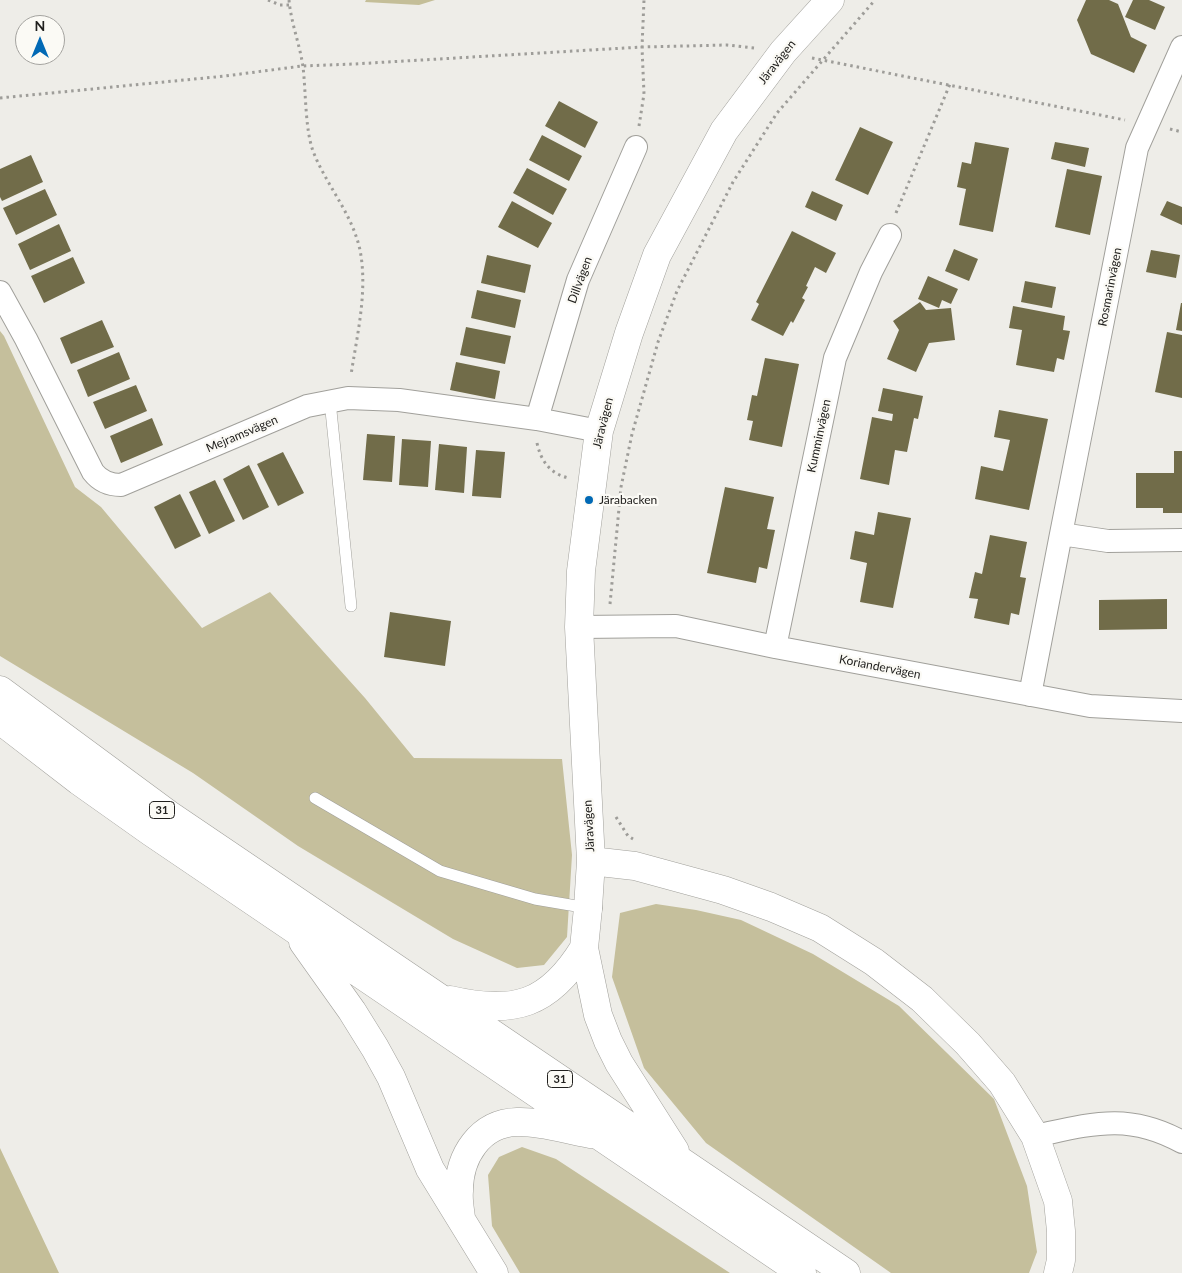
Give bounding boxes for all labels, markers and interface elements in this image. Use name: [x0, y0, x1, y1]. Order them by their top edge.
north arrow: [15, 15, 65, 65]
text: N: [35, 17, 45, 34]
street label: Järavägen: [755, 37, 799, 87]
street label: Rosmarinvägen: [1095, 246, 1125, 328]
street label: Dillvägen: [565, 255, 595, 305]
street label: Järavägen: [590, 396, 616, 450]
street label: Kumminvägen: [804, 398, 834, 474]
street label: Mejramsvägen: [204, 412, 280, 456]
place label: Järabacken: [599, 493, 657, 507]
marker: Järabacken: [583, 494, 595, 506]
street label: Koriandervägen: [838, 652, 922, 682]
street label: Järavägen: [580, 800, 598, 852]
road number: 31: [150, 802, 174, 818]
road number: 31: [548, 1070, 572, 1088]

